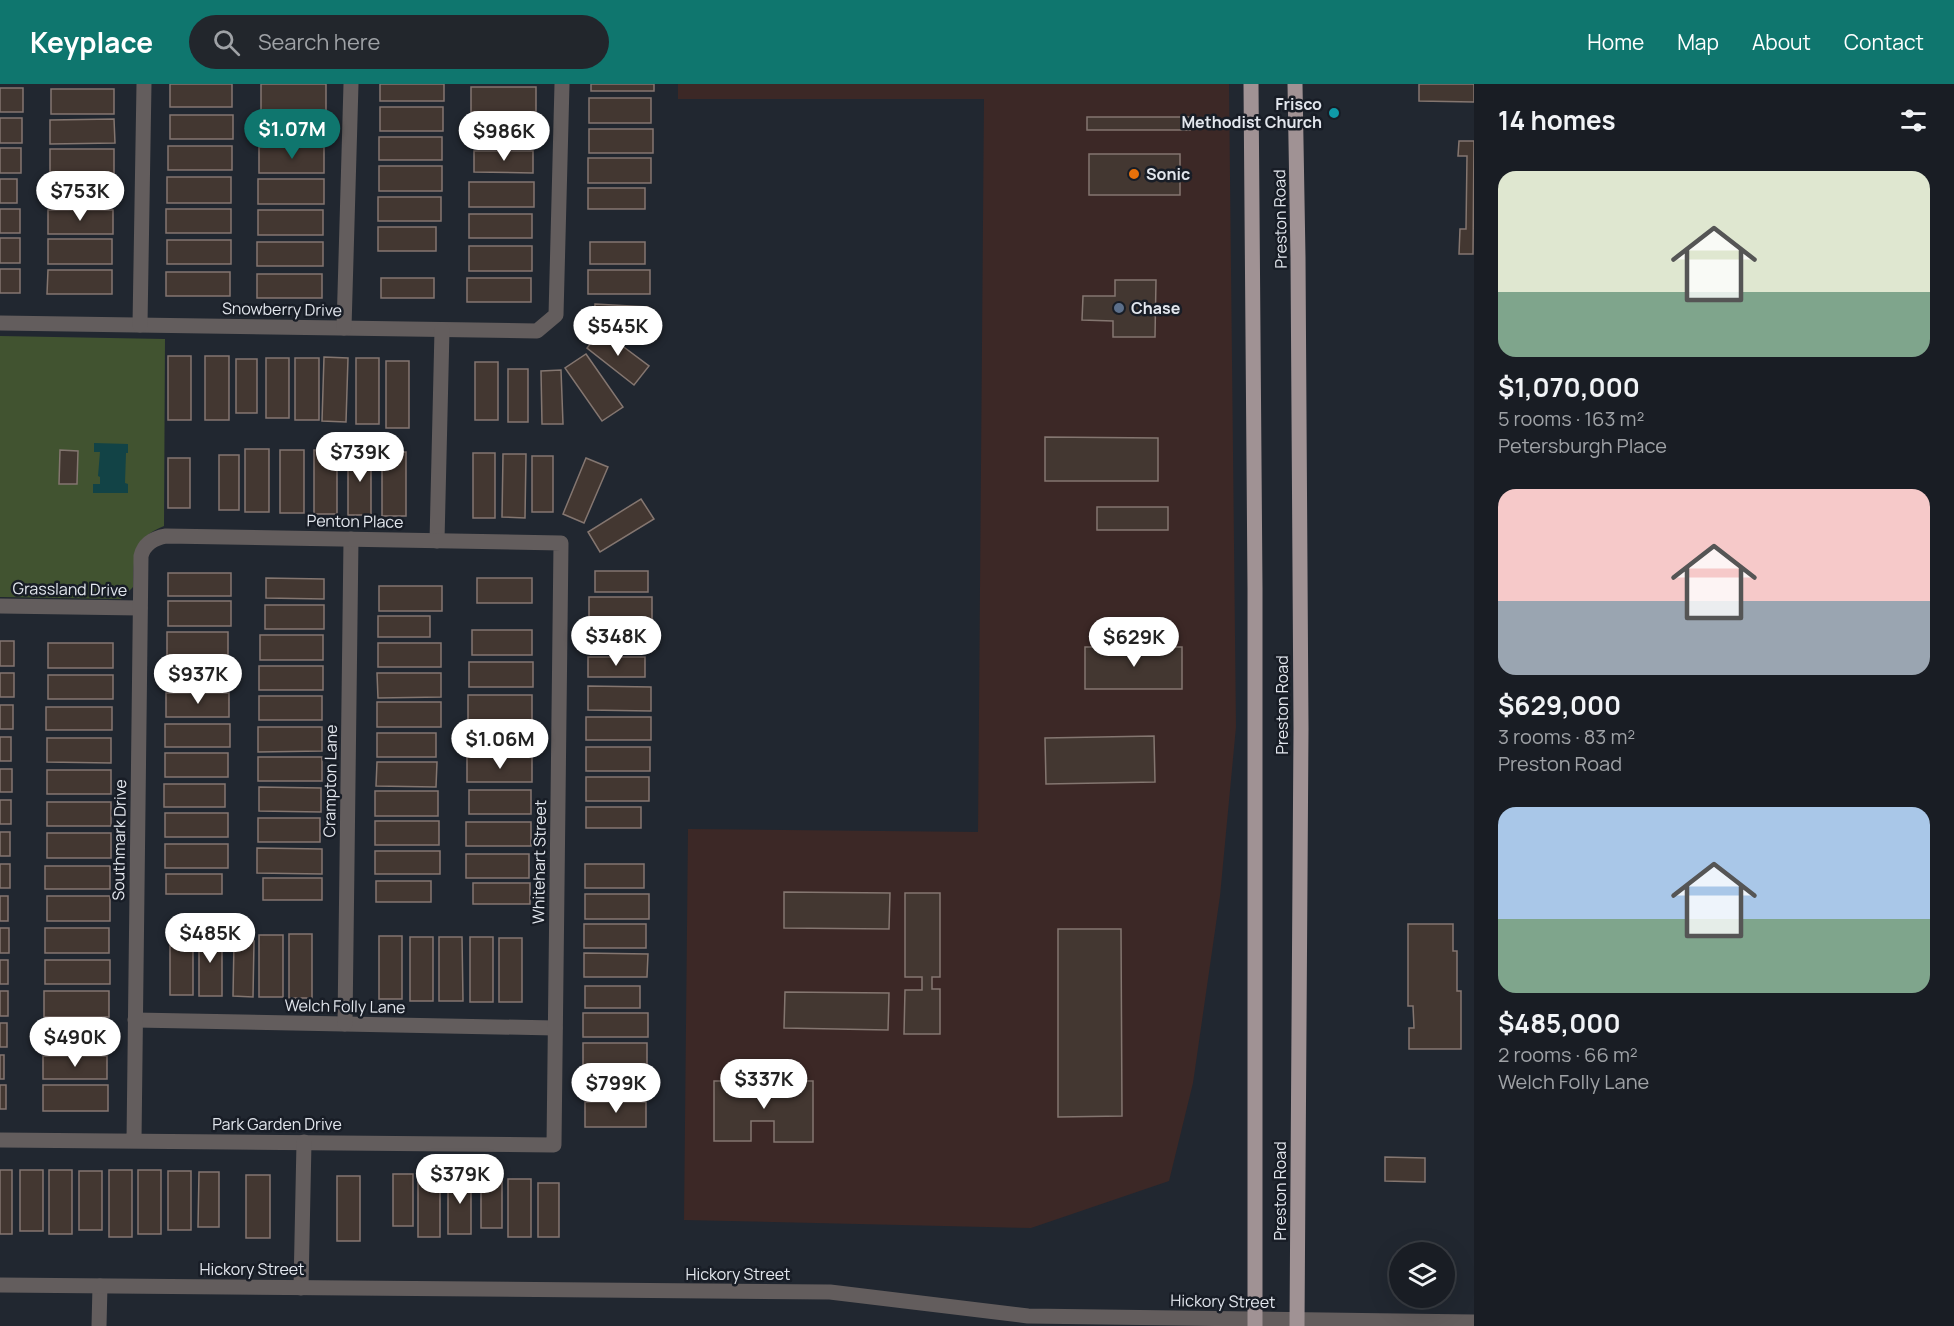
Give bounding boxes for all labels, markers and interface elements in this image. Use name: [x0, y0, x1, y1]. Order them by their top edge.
search box: [189, 15, 609, 69]
text: Keyplace: [30, 23, 153, 61]
icon: search: [210, 26, 243, 59]
text: Search here: [258, 27, 380, 57]
text: Home: [1587, 28, 1644, 56]
text: Map: [1677, 28, 1719, 56]
text: About: [1752, 28, 1811, 56]
text: Contact: [1844, 28, 1924, 56]
place label: Frisco Methodist Church: [1181, 93, 1322, 133]
text: 14 homes: [1498, 102, 1616, 138]
icon: filters: [1897, 104, 1930, 137]
marker: Frisco Methodist Church: [1327, 106, 1341, 120]
pin: $1.07M: [243, 109, 341, 160]
pin: $986K: [462, 111, 546, 162]
text: $1.07M: [258, 115, 326, 142]
text: $986K: [473, 117, 535, 144]
place label: Sonic: [1146, 163, 1190, 185]
marker: Sonic: [1127, 167, 1141, 181]
street label: Preston Road: [1268, 169, 1292, 269]
pin: $753K: [38, 171, 122, 222]
text: $753K: [50, 177, 110, 204]
icon: home: [1660, 210, 1768, 318]
street label: Snowberry Drive: [222, 297, 342, 321]
place label: Chase: [1131, 297, 1181, 319]
marker: Chase: [1112, 301, 1126, 315]
pin: $545K: [576, 306, 660, 357]
text: $545K: [587, 312, 649, 339]
text: $1,070,000: [1498, 369, 1640, 405]
text: 5 rooms · 163 m²: [1498, 405, 1644, 432]
pin: $739K: [318, 432, 402, 483]
text: Petersburgh Place: [1498, 432, 1667, 459]
text: $739K: [330, 438, 390, 465]
street label: Penton Place: [306, 509, 404, 533]
icon: home: [1660, 528, 1768, 636]
street label: Grassland Drive: [13, 577, 127, 601]
pin: $348K: [574, 616, 658, 667]
pin: $629K: [1092, 617, 1176, 668]
text: $348K: [585, 622, 647, 649]
text: $629K: [1103, 623, 1165, 650]
pin: $937K: [156, 654, 240, 705]
street label: Preston Road: [1271, 655, 1293, 755]
text: $937K: [168, 660, 228, 687]
text: $629,000: [1498, 687, 1621, 723]
pin: $1.06M: [451, 719, 549, 770]
text: 3 rooms · 83 m²: [1498, 723, 1635, 750]
street label: Crampton Lane: [318, 724, 342, 838]
text: $1.06M: [465, 725, 535, 752]
text: Preston Road: [1498, 750, 1622, 777]
street label: Southmark Drive: [107, 779, 131, 901]
street label: Whitehart Street: [527, 800, 551, 924]
icon: home: [1660, 846, 1768, 954]
pin: $485K: [168, 913, 252, 964]
text: $485K: [179, 919, 241, 946]
street label: Welch Folly Lane: [284, 994, 406, 1018]
text: $485,000: [1498, 1005, 1621, 1041]
pin: $490K: [33, 1017, 117, 1068]
text: $490K: [44, 1023, 106, 1050]
text: 2 rooms · 66 m²: [1498, 1041, 1638, 1068]
pin: $337K: [722, 1059, 806, 1110]
pin: $799K: [574, 1063, 658, 1114]
text: $337K: [734, 1065, 794, 1092]
text: Welch Folly Lane: [1498, 1068, 1649, 1095]
text: $799K: [585, 1069, 647, 1096]
street label: Park Garden Drive: [212, 1113, 342, 1135]
street label: Preston Road: [1269, 1141, 1291, 1241]
pin: $379K: [418, 1154, 502, 1205]
text: $379K: [430, 1160, 490, 1187]
map controls: [1389, 1242, 1455, 1308]
button: layers: [1389, 1242, 1455, 1308]
street label: Hickory Street: [199, 1258, 305, 1280]
street label: Hickory Street: [685, 1263, 791, 1285]
street label: Hickory Street: [1170, 1289, 1276, 1313]

